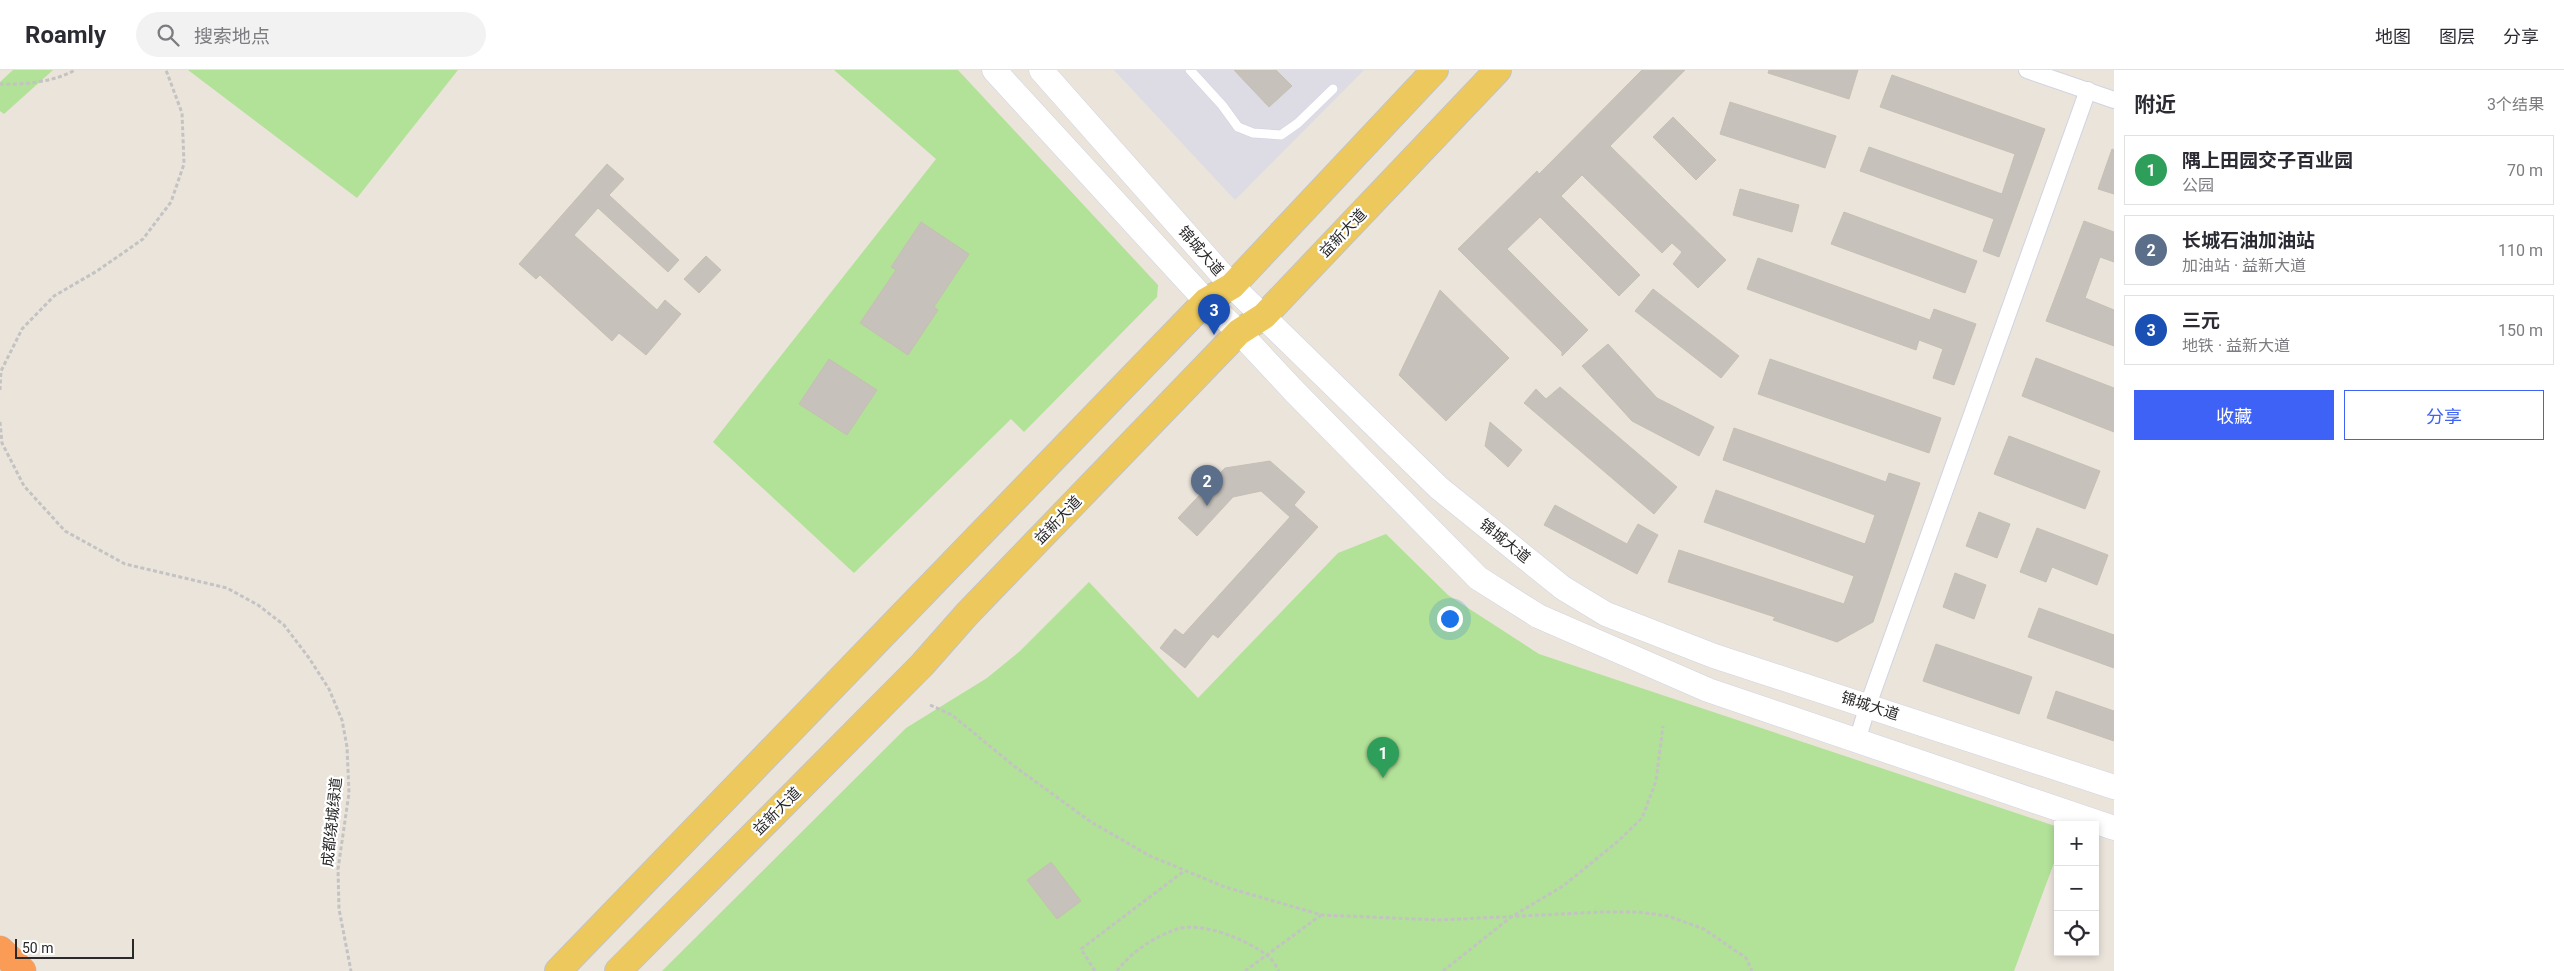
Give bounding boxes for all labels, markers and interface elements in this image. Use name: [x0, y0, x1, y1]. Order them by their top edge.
search box: [136, 12, 486, 57]
text: Roamly: [25, 21, 106, 49]
icon: search: [154, 21, 182, 49]
text: 搜索地点: [194, 25, 270, 48]
text: 地图: [2375, 26, 2411, 47]
text: 图层: [2439, 26, 2475, 47]
text: 分享: [2503, 26, 2539, 47]
text: 附近: [2134, 93, 2176, 117]
text: 3个结果: [2487, 95, 2544, 114]
text: 隅上田园交子百业园: [2182, 149, 2353, 172]
text: 1: [2146, 161, 2156, 180]
text: 70 m: [2507, 161, 2543, 180]
text: 公园: [2182, 176, 2214, 195]
street label: 益新大道: [1316, 205, 1370, 261]
street label: 锦城大道: [1175, 222, 1227, 280]
text: 长城石油加油站: [2182, 229, 2315, 252]
text: 2: [2146, 241, 2156, 260]
text: 110 m: [2498, 241, 2543, 260]
text: 加油站 · 益新大道: [2182, 256, 2306, 275]
pin: 3: [1198, 294, 1230, 335]
text: 三元: [2182, 309, 2220, 332]
text: 3: [2146, 321, 2156, 340]
text: 150 m: [2498, 321, 2543, 340]
text: 地铁 · 益新大道: [2182, 336, 2290, 355]
button: 收藏: [2134, 390, 2334, 440]
button: 分享: [2344, 390, 2544, 440]
pin: 2: [1191, 465, 1223, 506]
street label: 益新大道: [1031, 492, 1085, 548]
street label: 锦城大道: [1476, 515, 1534, 567]
your location: [1437, 606, 1463, 632]
street label: 锦城大道: [1839, 688, 1901, 724]
pin: 1: [1367, 737, 1399, 778]
street label: 成都绕城绿道: [318, 776, 346, 868]
street label: 益新大道: [749, 783, 805, 839]
map controls: [2054, 821, 2099, 956]
button: +: [2054, 821, 2099, 866]
button: −: [2054, 866, 2099, 911]
button: locate: [2054, 911, 2099, 956]
scale bar: [15, 936, 134, 959]
text: 50 m: [22, 940, 54, 956]

